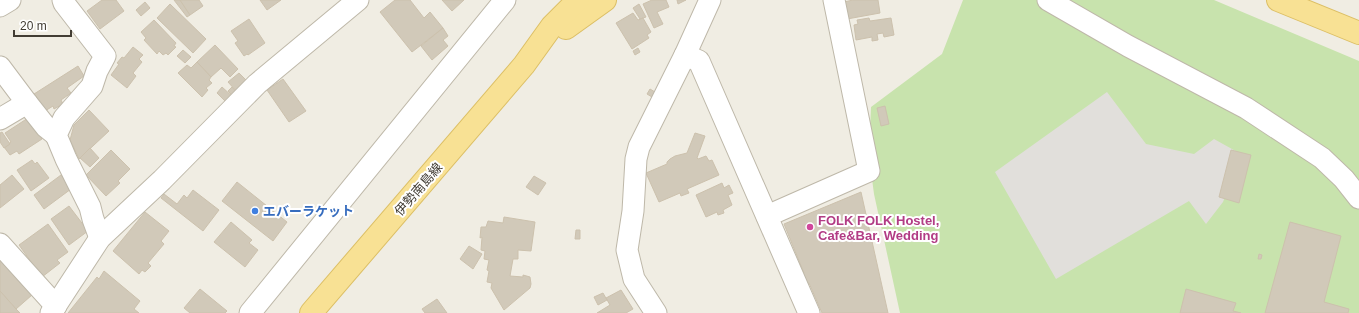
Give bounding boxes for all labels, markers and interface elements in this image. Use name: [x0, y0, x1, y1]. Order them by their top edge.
scale bar: [14, 12, 71, 38]
text: 20 m: [20, 19, 47, 33]
street label: 伊勢南島線: [391, 160, 445, 219]
place label: エバーラケット: [263, 204, 354, 219]
marker: エバーラケット: [250, 206, 260, 216]
place label: FOLK FOLK Hostel, Cafe&Bar, Wedding: [818, 213, 939, 243]
marker: FOLK FOLK Hostel, Cafe&Bar, Wedding: [805, 222, 815, 232]

